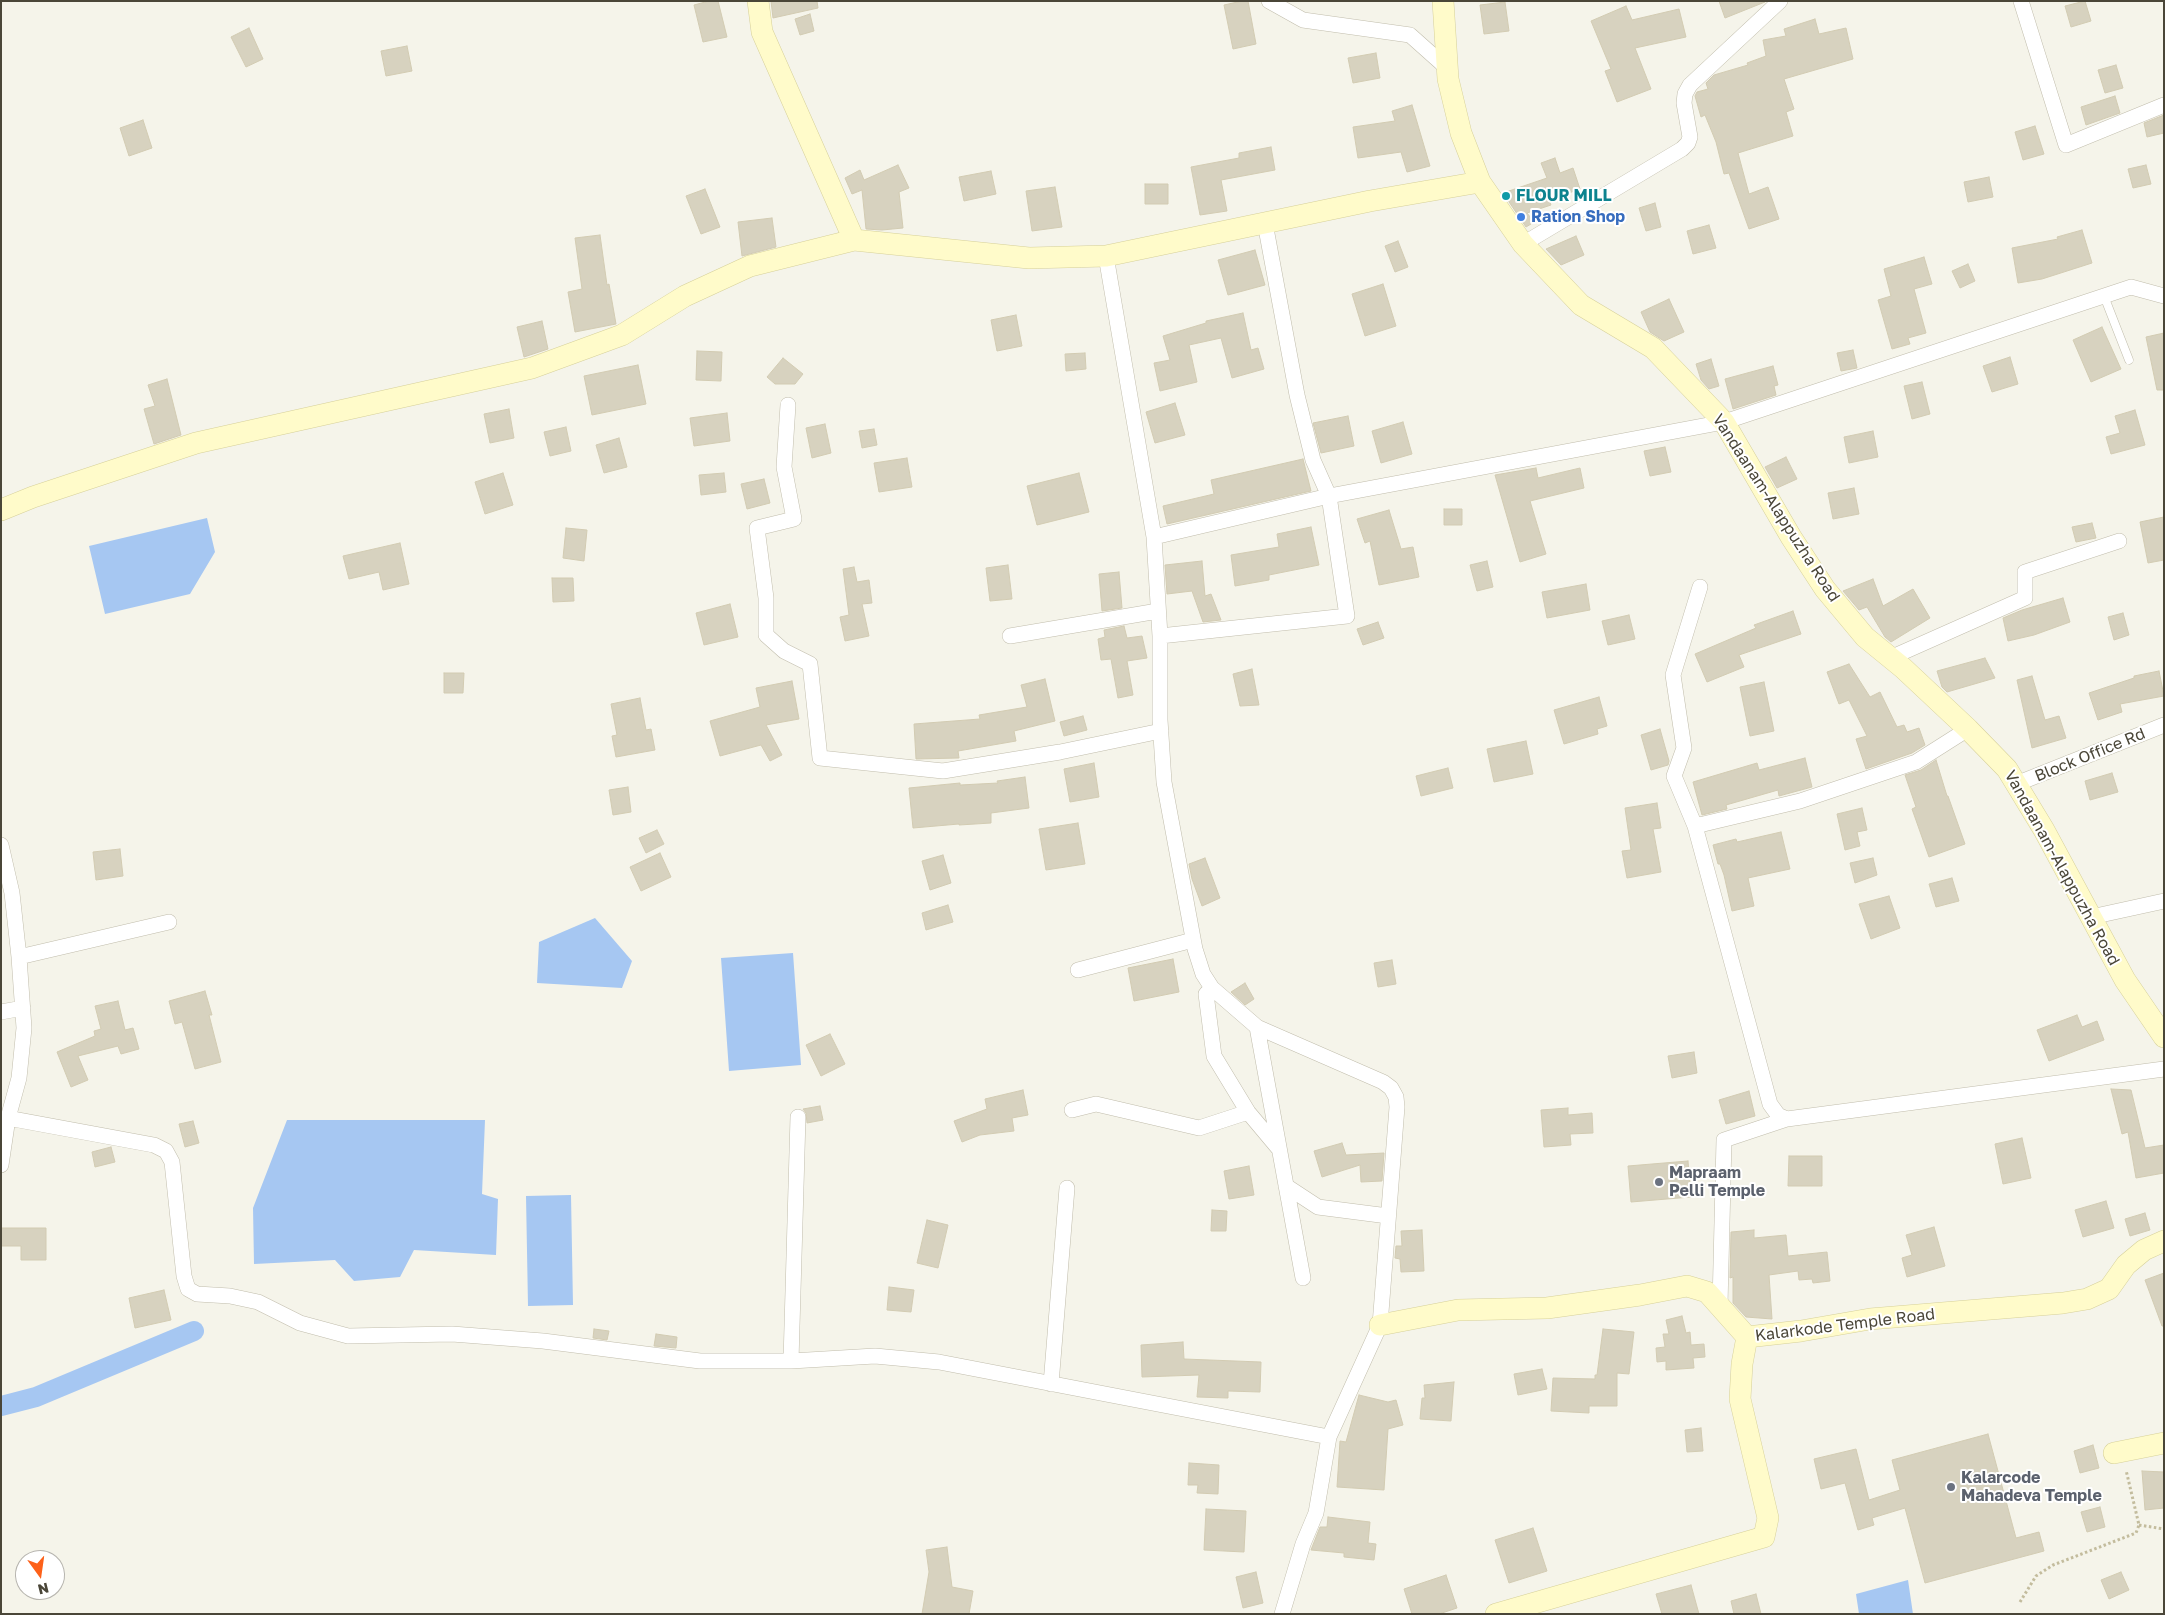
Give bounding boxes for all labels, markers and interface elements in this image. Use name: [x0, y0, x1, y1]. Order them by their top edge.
place label: FLOUR MILL: [1516, 186, 1612, 206]
marker: FLOUR MILL: [1500, 190, 1512, 202]
place label: Ration Shop: [1531, 207, 1625, 227]
marker: Ration Shop: [1515, 211, 1527, 223]
street label: Vandaanam-Alappuzha Road: [1708, 411, 1844, 605]
street label: Block Office Rd: [2032, 724, 2148, 786]
street label: Vandaanam-Alappuzha Road: [2000, 767, 2124, 969]
place label: Mapraam Pelli Temple: [1669, 1163, 1765, 1201]
marker: Mapraam Pelli Temple: [1653, 1176, 1665, 1188]
street label: Kalarkode Temple Road: [1754, 1304, 1936, 1346]
place label: Kalarcode Mahadeva Temple: [1961, 1468, 2102, 1506]
marker: Kalarcode Mahadeva Temple: [1945, 1481, 1957, 1493]
north arrow: [15, 1550, 65, 1600]
text: N: [36, 1580, 51, 1599]

